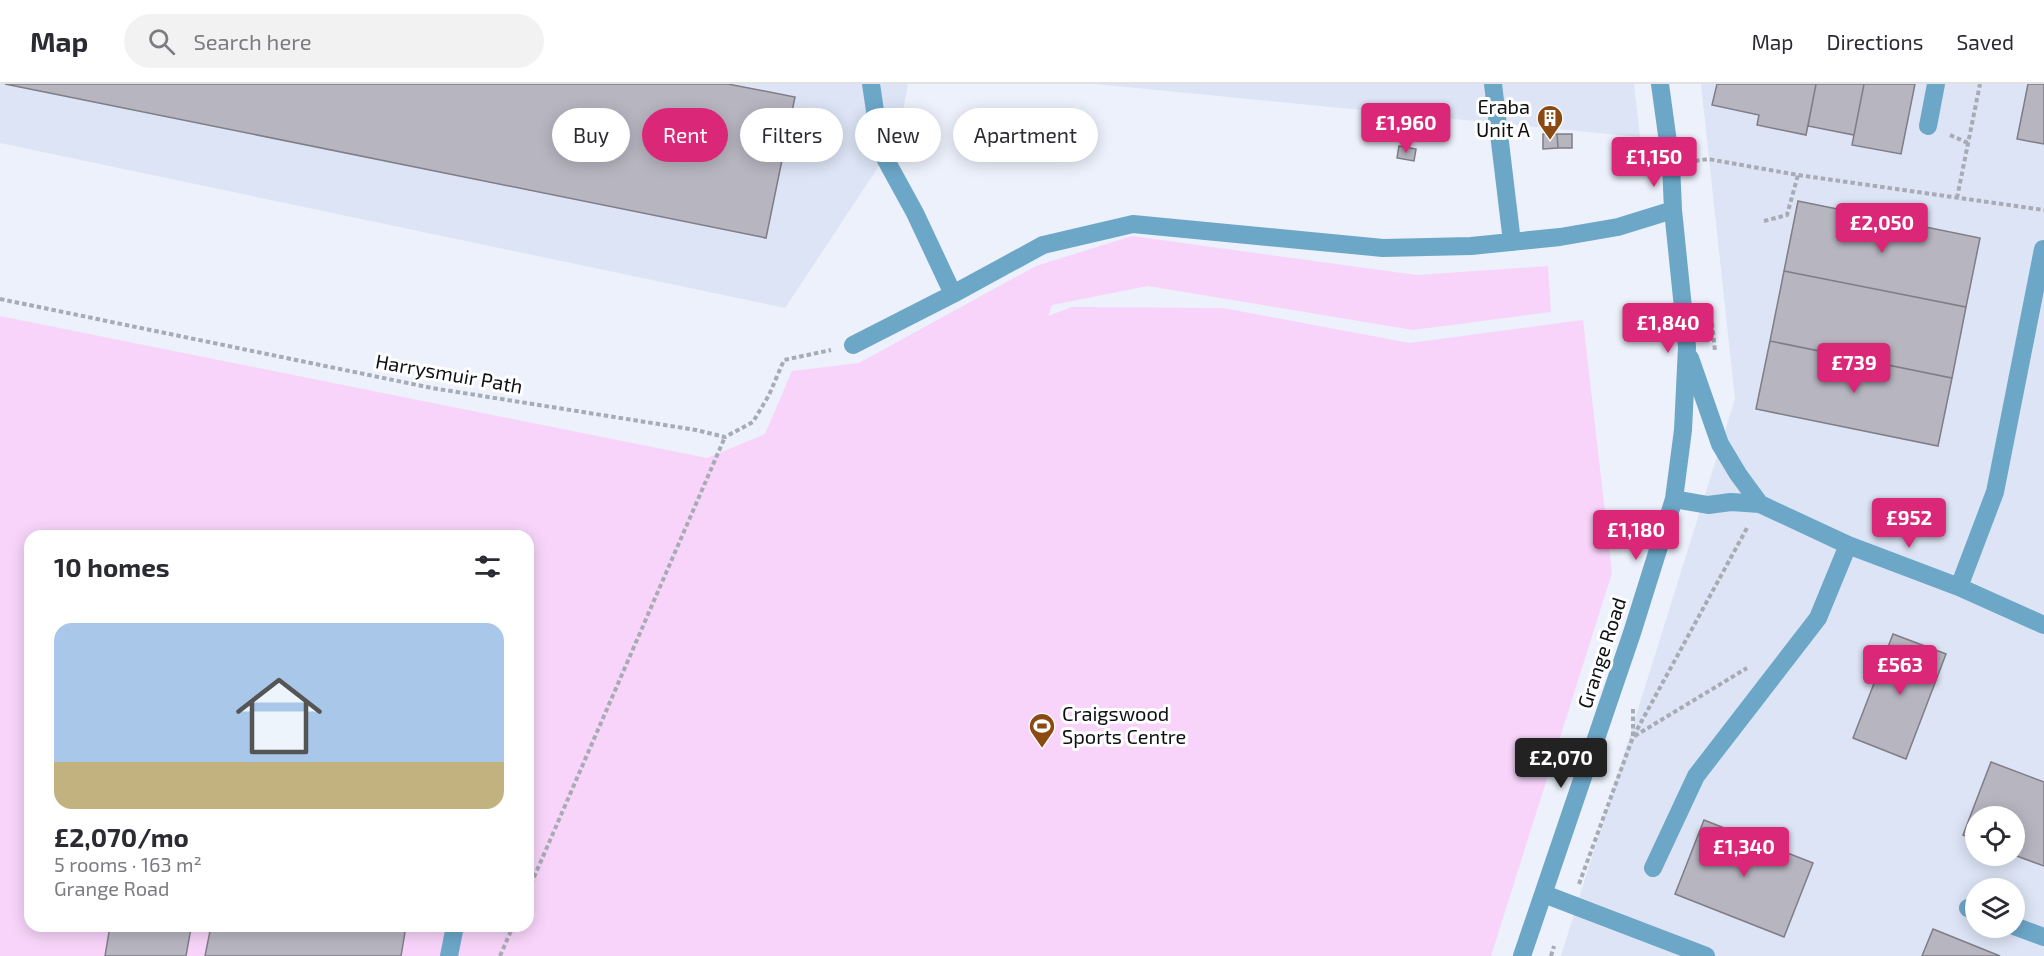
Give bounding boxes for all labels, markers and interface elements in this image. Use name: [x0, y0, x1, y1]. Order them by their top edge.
search box: [124, 14, 544, 68]
text: Map: [30, 24, 88, 58]
icon: search: [145, 25, 178, 58]
text: Search here: [193, 28, 312, 54]
text: Map: [1751, 29, 1794, 54]
text: Directions: [1827, 29, 1923, 54]
text: Saved: [1956, 29, 2014, 54]
place label: Eraba Unit A: [1476, 94, 1531, 141]
pin: £1,960: [1357, 103, 1455, 154]
building icon: Eraba Unit A: [1535, 103, 1565, 141]
chip: Buy: [552, 108, 630, 162]
chip: Rent: [642, 108, 728, 162]
chip: Filters: [740, 108, 843, 162]
chip: New: [855, 108, 941, 162]
chip: Apartment: [953, 108, 1098, 162]
text: £1,960: [1375, 110, 1437, 134]
pin: £1,150: [1605, 137, 1703, 188]
text: £1,150: [1626, 144, 1682, 168]
pin: £2,050: [1833, 203, 1931, 254]
text: £2,050: [1850, 210, 1914, 234]
pin: £1,840: [1619, 303, 1717, 354]
text: £1,840: [1636, 310, 1700, 334]
pin: £739: [1818, 343, 1890, 394]
street label: Harrysmuir Path: [374, 348, 525, 398]
text: £739: [1831, 350, 1877, 374]
pin: £952: [1873, 498, 1945, 549]
text: £952: [1886, 505, 1932, 529]
pin: £1,180: [1587, 510, 1685, 561]
text: £1,180: [1607, 517, 1665, 541]
icon: filters: [471, 550, 504, 583]
text: 10 homes: [54, 551, 170, 582]
street label: Grange Road: [1572, 594, 1630, 711]
pin: £563: [1864, 645, 1936, 696]
text: £563: [1877, 652, 1923, 676]
icon: home: [225, 662, 333, 770]
place label: Craigswood Sports Centre: [1062, 701, 1186, 748]
sports icon: Craigswood Sports Centre: [1027, 711, 1057, 749]
pin: £2,070: [1512, 738, 1610, 789]
text: £2,070: [1529, 745, 1593, 769]
map controls: [1965, 806, 2025, 938]
button: locate: [1965, 806, 2025, 866]
text: £2,070/mo: [54, 821, 189, 852]
pin: £1,340: [1695, 827, 1793, 878]
text: £1,340: [1713, 834, 1775, 858]
text: 5 rooms · 163 m²: [54, 852, 202, 876]
text: Grange Road: [54, 876, 170, 900]
button: layers: [1965, 878, 2025, 938]

